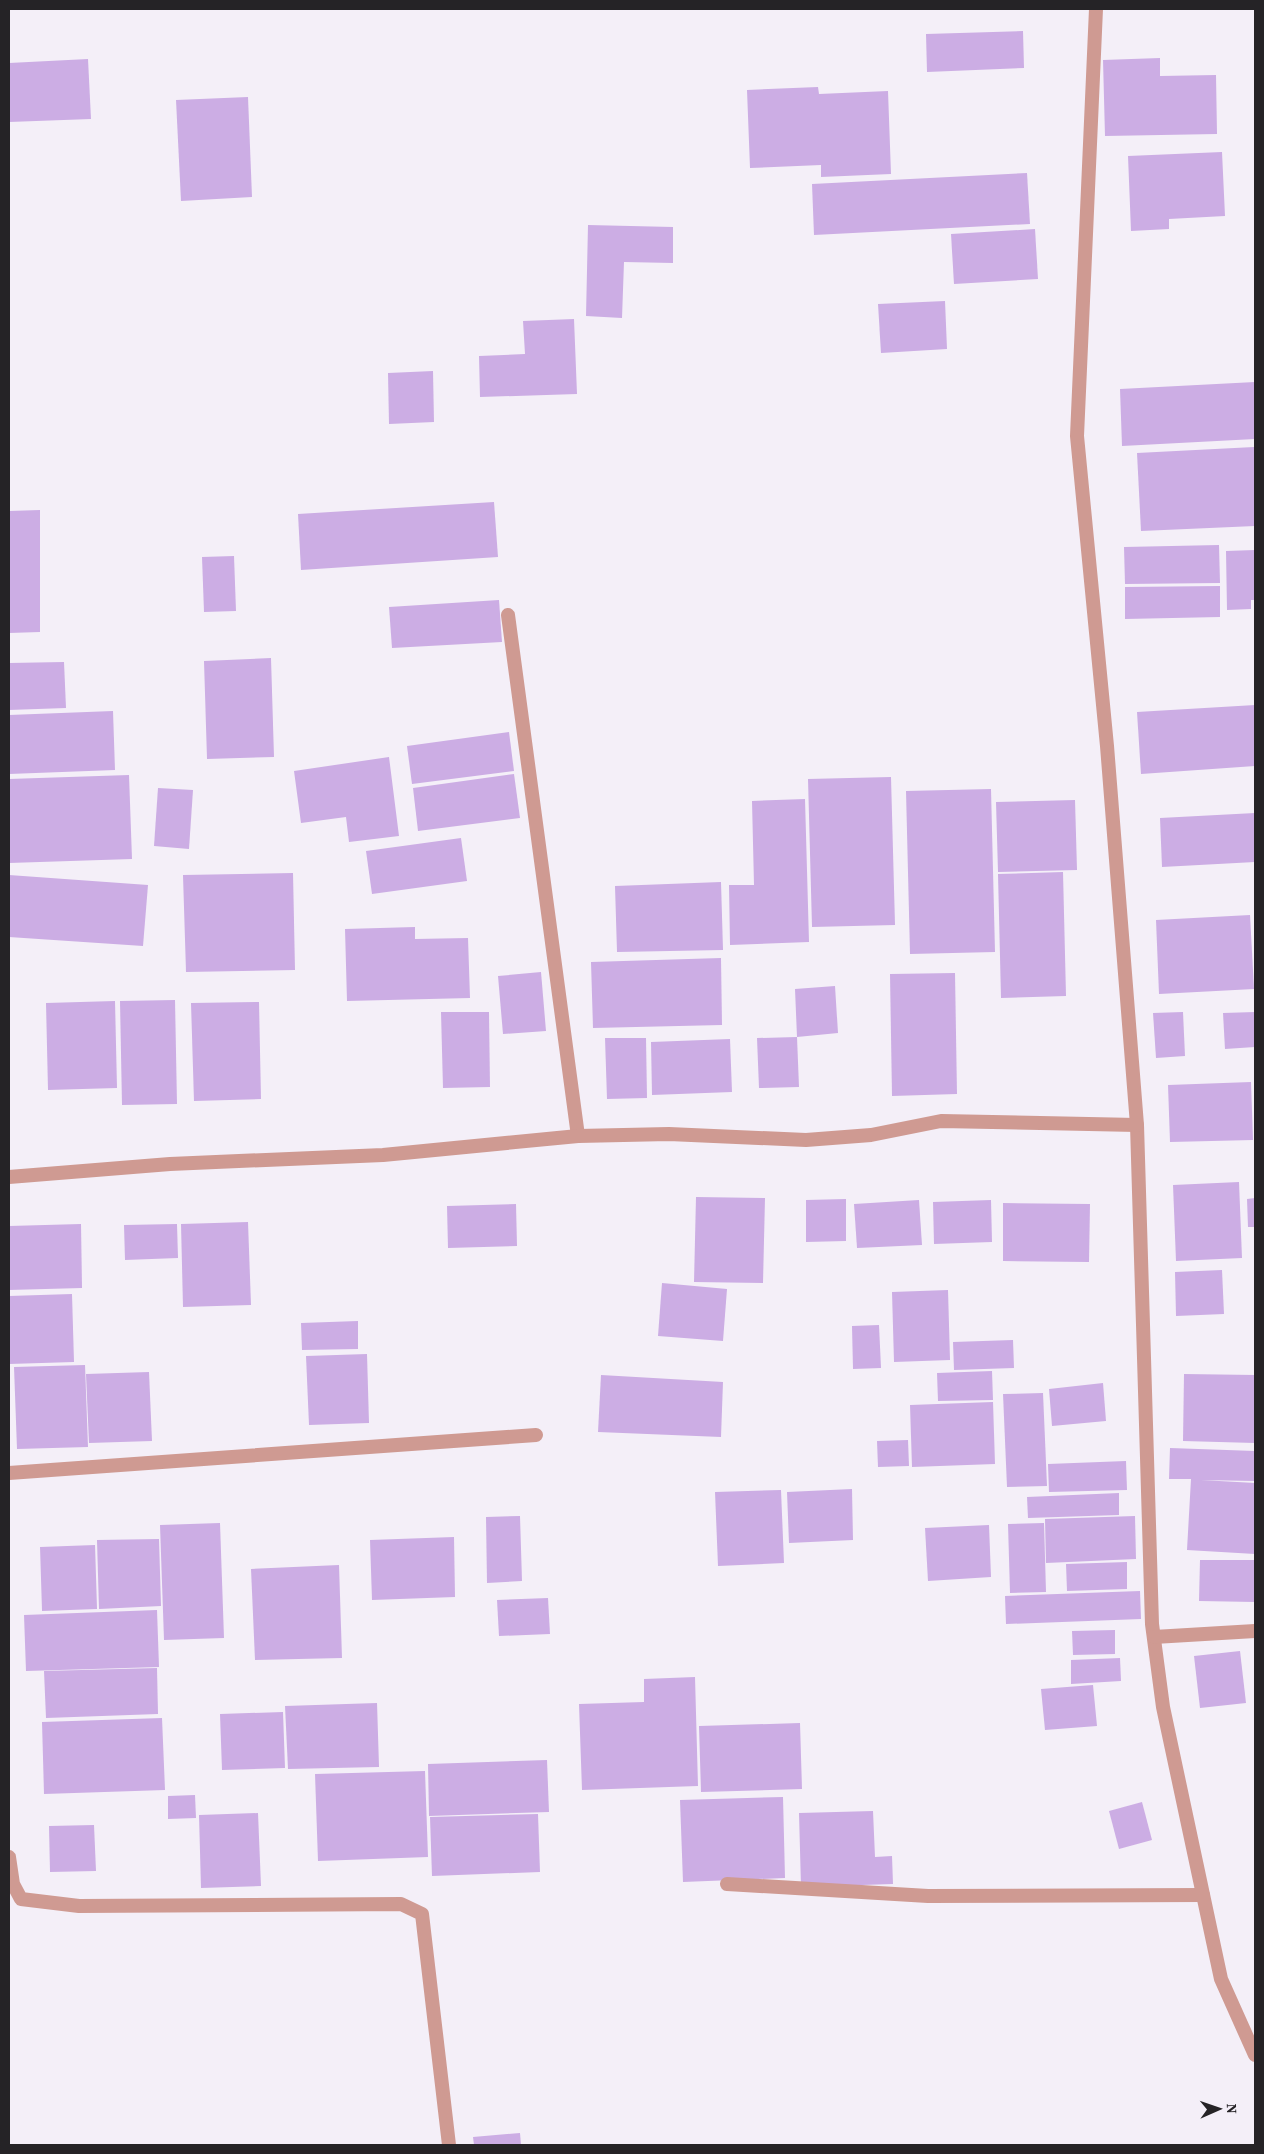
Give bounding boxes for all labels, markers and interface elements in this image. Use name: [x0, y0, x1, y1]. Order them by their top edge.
north arrow: [1194, 2084, 1244, 2134]
text: N: [1222, 2103, 1242, 2114]

